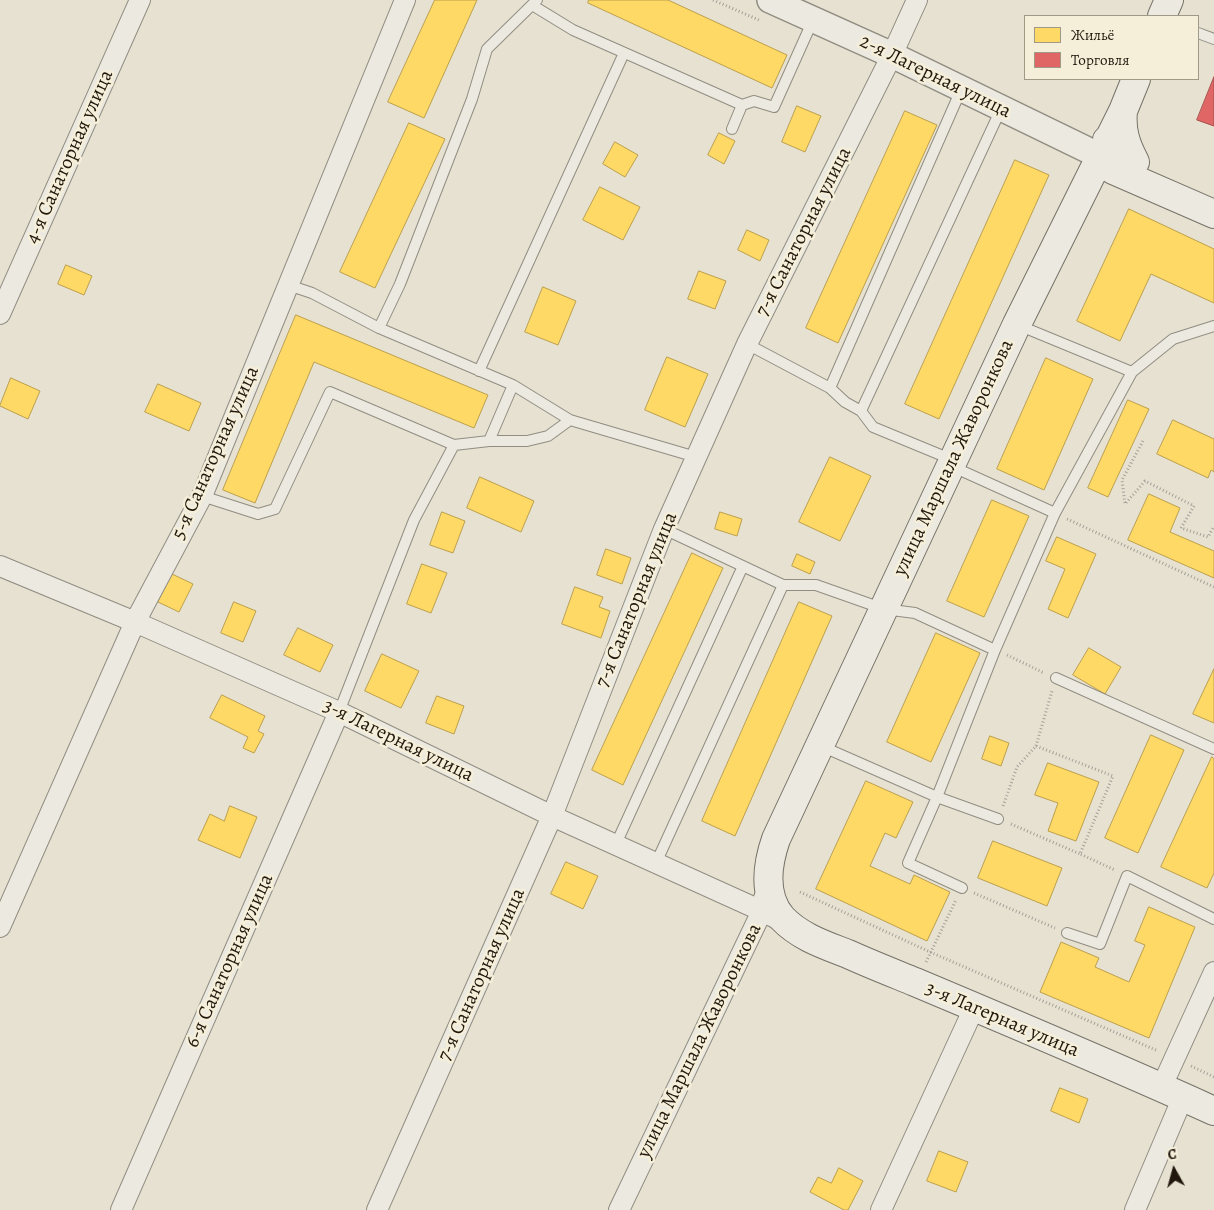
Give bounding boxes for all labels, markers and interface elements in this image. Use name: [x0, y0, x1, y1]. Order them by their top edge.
legend: [1024, 15, 1199, 80]
text: Жильё: [1071, 25, 1114, 45]
street label: 2-я Лагерная улица: [855, 30, 1015, 124]
text: Торговля: [1071, 50, 1129, 70]
street label: 4-я Санаторная улица: [21, 66, 119, 248]
street label: 7-я Санаторная улица: [751, 143, 857, 321]
street label: улица Маршала Жаворонкова: [889, 336, 1019, 580]
street label: 5-я Санаторная улица: [167, 363, 265, 543]
street label: 7-я Санаторная улица: [591, 509, 683, 691]
street label: 3-я Лагерная улица: [319, 694, 477, 788]
street label: 6-я Санаторная улица: [181, 870, 279, 1052]
street label: 7-я Санаторная улица: [433, 885, 531, 1065]
street label: улица Маршала Жаворонкова: [633, 920, 767, 1162]
street label: 3-я Лагерная улица: [922, 977, 1082, 1063]
north arrow: [1149, 1145, 1199, 1195]
text: С: [1167, 1145, 1178, 1165]

